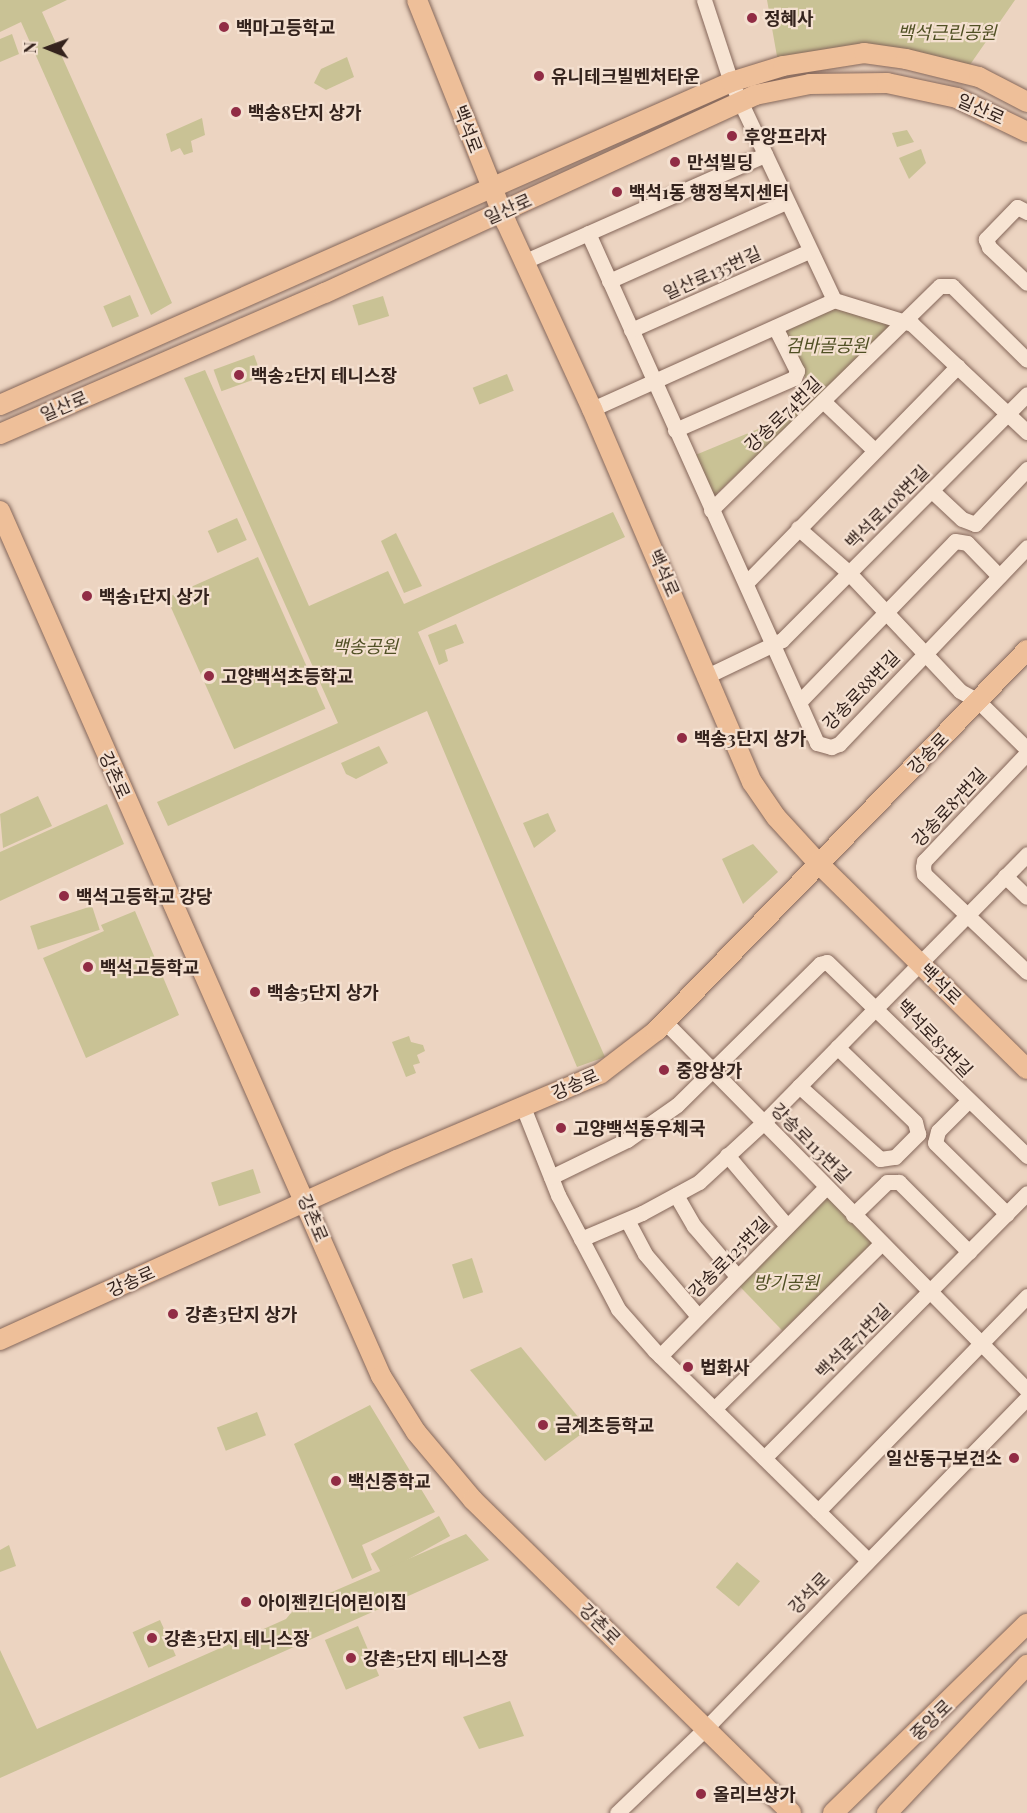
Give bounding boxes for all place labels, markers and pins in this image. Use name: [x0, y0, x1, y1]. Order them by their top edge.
place label: 정혜사: [764, 7, 814, 29]
marker: 정혜사: [745, 11, 759, 25]
place label: 백마고등학교: [236, 16, 335, 38]
marker: 백마고등학교: [217, 20, 231, 34]
place label: 유니테크빌벤처타운: [551, 65, 700, 87]
marker: 유니테크빌벤처타운: [532, 69, 546, 83]
place label: 백송8단지 상가: [248, 101, 362, 123]
marker: 백송8단지 상가: [229, 105, 243, 119]
place label: 후앙프라자: [744, 125, 827, 147]
marker: 후앙프라자: [725, 129, 739, 143]
place label: 만석빌딩: [687, 151, 753, 173]
marker: 만석빌딩: [668, 155, 682, 169]
place label: 백석1동 행정복지센터: [629, 181, 789, 203]
marker: 백석1동 행정복지센터: [610, 185, 624, 199]
place label: 백송2단지 테니스장: [251, 364, 397, 386]
marker: 백송2단지 테니스장: [232, 368, 246, 382]
place label: 백송1단지 상가: [99, 585, 209, 607]
marker: 백송1단지 상가: [80, 589, 94, 603]
place label: 고양백석초등학교: [221, 665, 353, 687]
marker: 고양백석초등학교: [202, 669, 216, 683]
place label: 백송3단지 상가: [694, 727, 806, 749]
marker: 백송3단지 상가: [675, 731, 689, 745]
place label: 백석고등학교 강당: [76, 885, 213, 907]
marker: 백석고등학교 강당: [57, 889, 71, 903]
place label: 백석고등학교: [100, 956, 199, 978]
marker: 백석고등학교: [81, 960, 95, 974]
place label: 백송5단지 상가: [267, 981, 379, 1003]
marker: 백송5단지 상가: [248, 985, 262, 999]
place label: 중앙상가: [676, 1059, 742, 1081]
marker: 중앙상가: [657, 1063, 671, 1077]
place label: 고양백석동우체국: [573, 1117, 705, 1139]
marker: 고양백석동우체국: [554, 1121, 568, 1135]
place label: 강촌3단지 상가: [185, 1303, 297, 1325]
marker: 강촌3단지 상가: [166, 1307, 180, 1321]
place label: 법화사: [700, 1356, 750, 1378]
marker: 법화사: [681, 1360, 695, 1374]
place label: 금계초등학교: [555, 1414, 654, 1436]
marker: 금계초등학교: [536, 1418, 550, 1432]
place label: 일산동구보건소: [886, 1447, 1002, 1469]
marker: 일산동구보건소: [1007, 1451, 1021, 1465]
place label: 백신중학교: [348, 1470, 431, 1492]
marker: 백신중학교: [329, 1474, 343, 1488]
place label: 아이젠킨더어린이집: [258, 1591, 407, 1613]
marker: 아이젠킨더어린이집: [239, 1595, 253, 1609]
place label: 강촌3단지 테니스장: [164, 1627, 309, 1649]
marker: 강촌3단지 테니스장: [145, 1631, 159, 1645]
place label: 강촌5단지 테니스장: [363, 1647, 508, 1669]
marker: 강촌5단지 테니스장: [344, 1651, 358, 1665]
place label: 올리브상가: [713, 1783, 796, 1805]
marker: 올리브상가: [694, 1787, 708, 1801]

